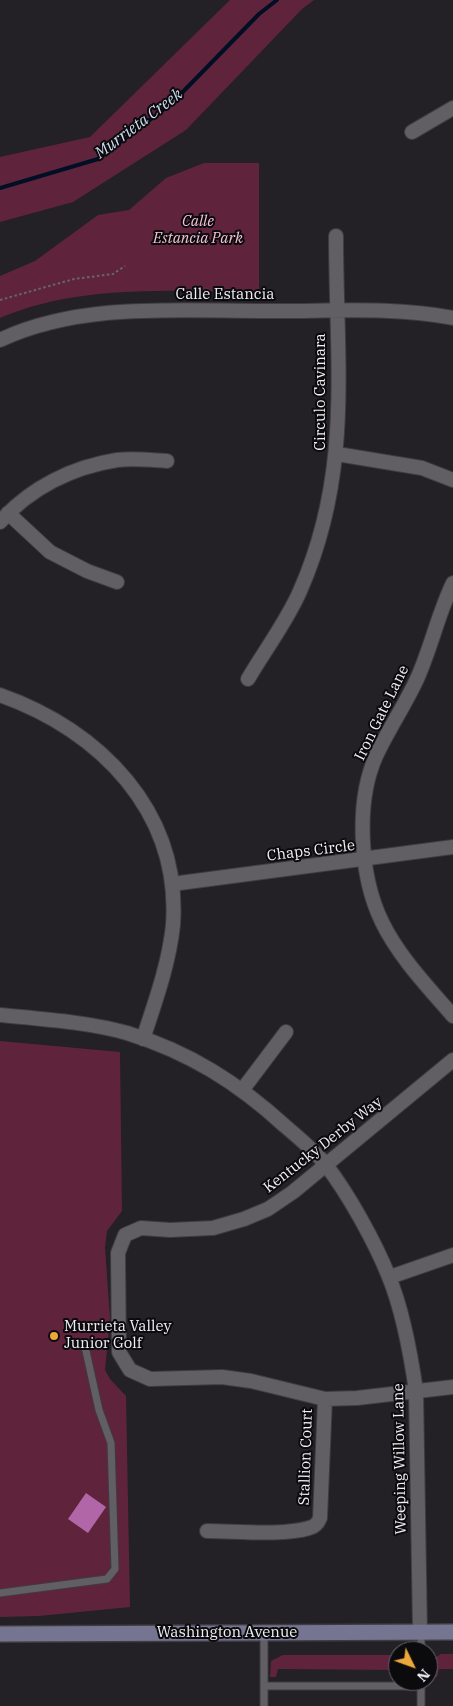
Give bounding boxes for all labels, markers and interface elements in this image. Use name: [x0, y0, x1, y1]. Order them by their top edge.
water label: Murrieta Creek: [92, 85, 186, 163]
park label: Calle Estancia Park: [153, 213, 243, 248]
street label: Calle Estancia: [176, 286, 274, 304]
street label: Circulo Cavinara: [312, 333, 330, 451]
street label: Iron Gate Lane: [351, 662, 413, 764]
street label: Chaps Circle: [266, 837, 356, 865]
street label: Kentucky Derby Way: [260, 1093, 386, 1197]
place label: Murrieta Valley Junior Golf: [64, 1318, 172, 1353]
marker: Murrieta Valley Junior Golf: [48, 1330, 60, 1342]
street label: Weeping Willow Lane: [390, 1383, 410, 1535]
street label: Stallion Court: [295, 1408, 317, 1506]
street label: Washington Avenue: [157, 1624, 297, 1642]
north arrow: [388, 1641, 438, 1691]
text: N: [413, 1665, 434, 1686]

